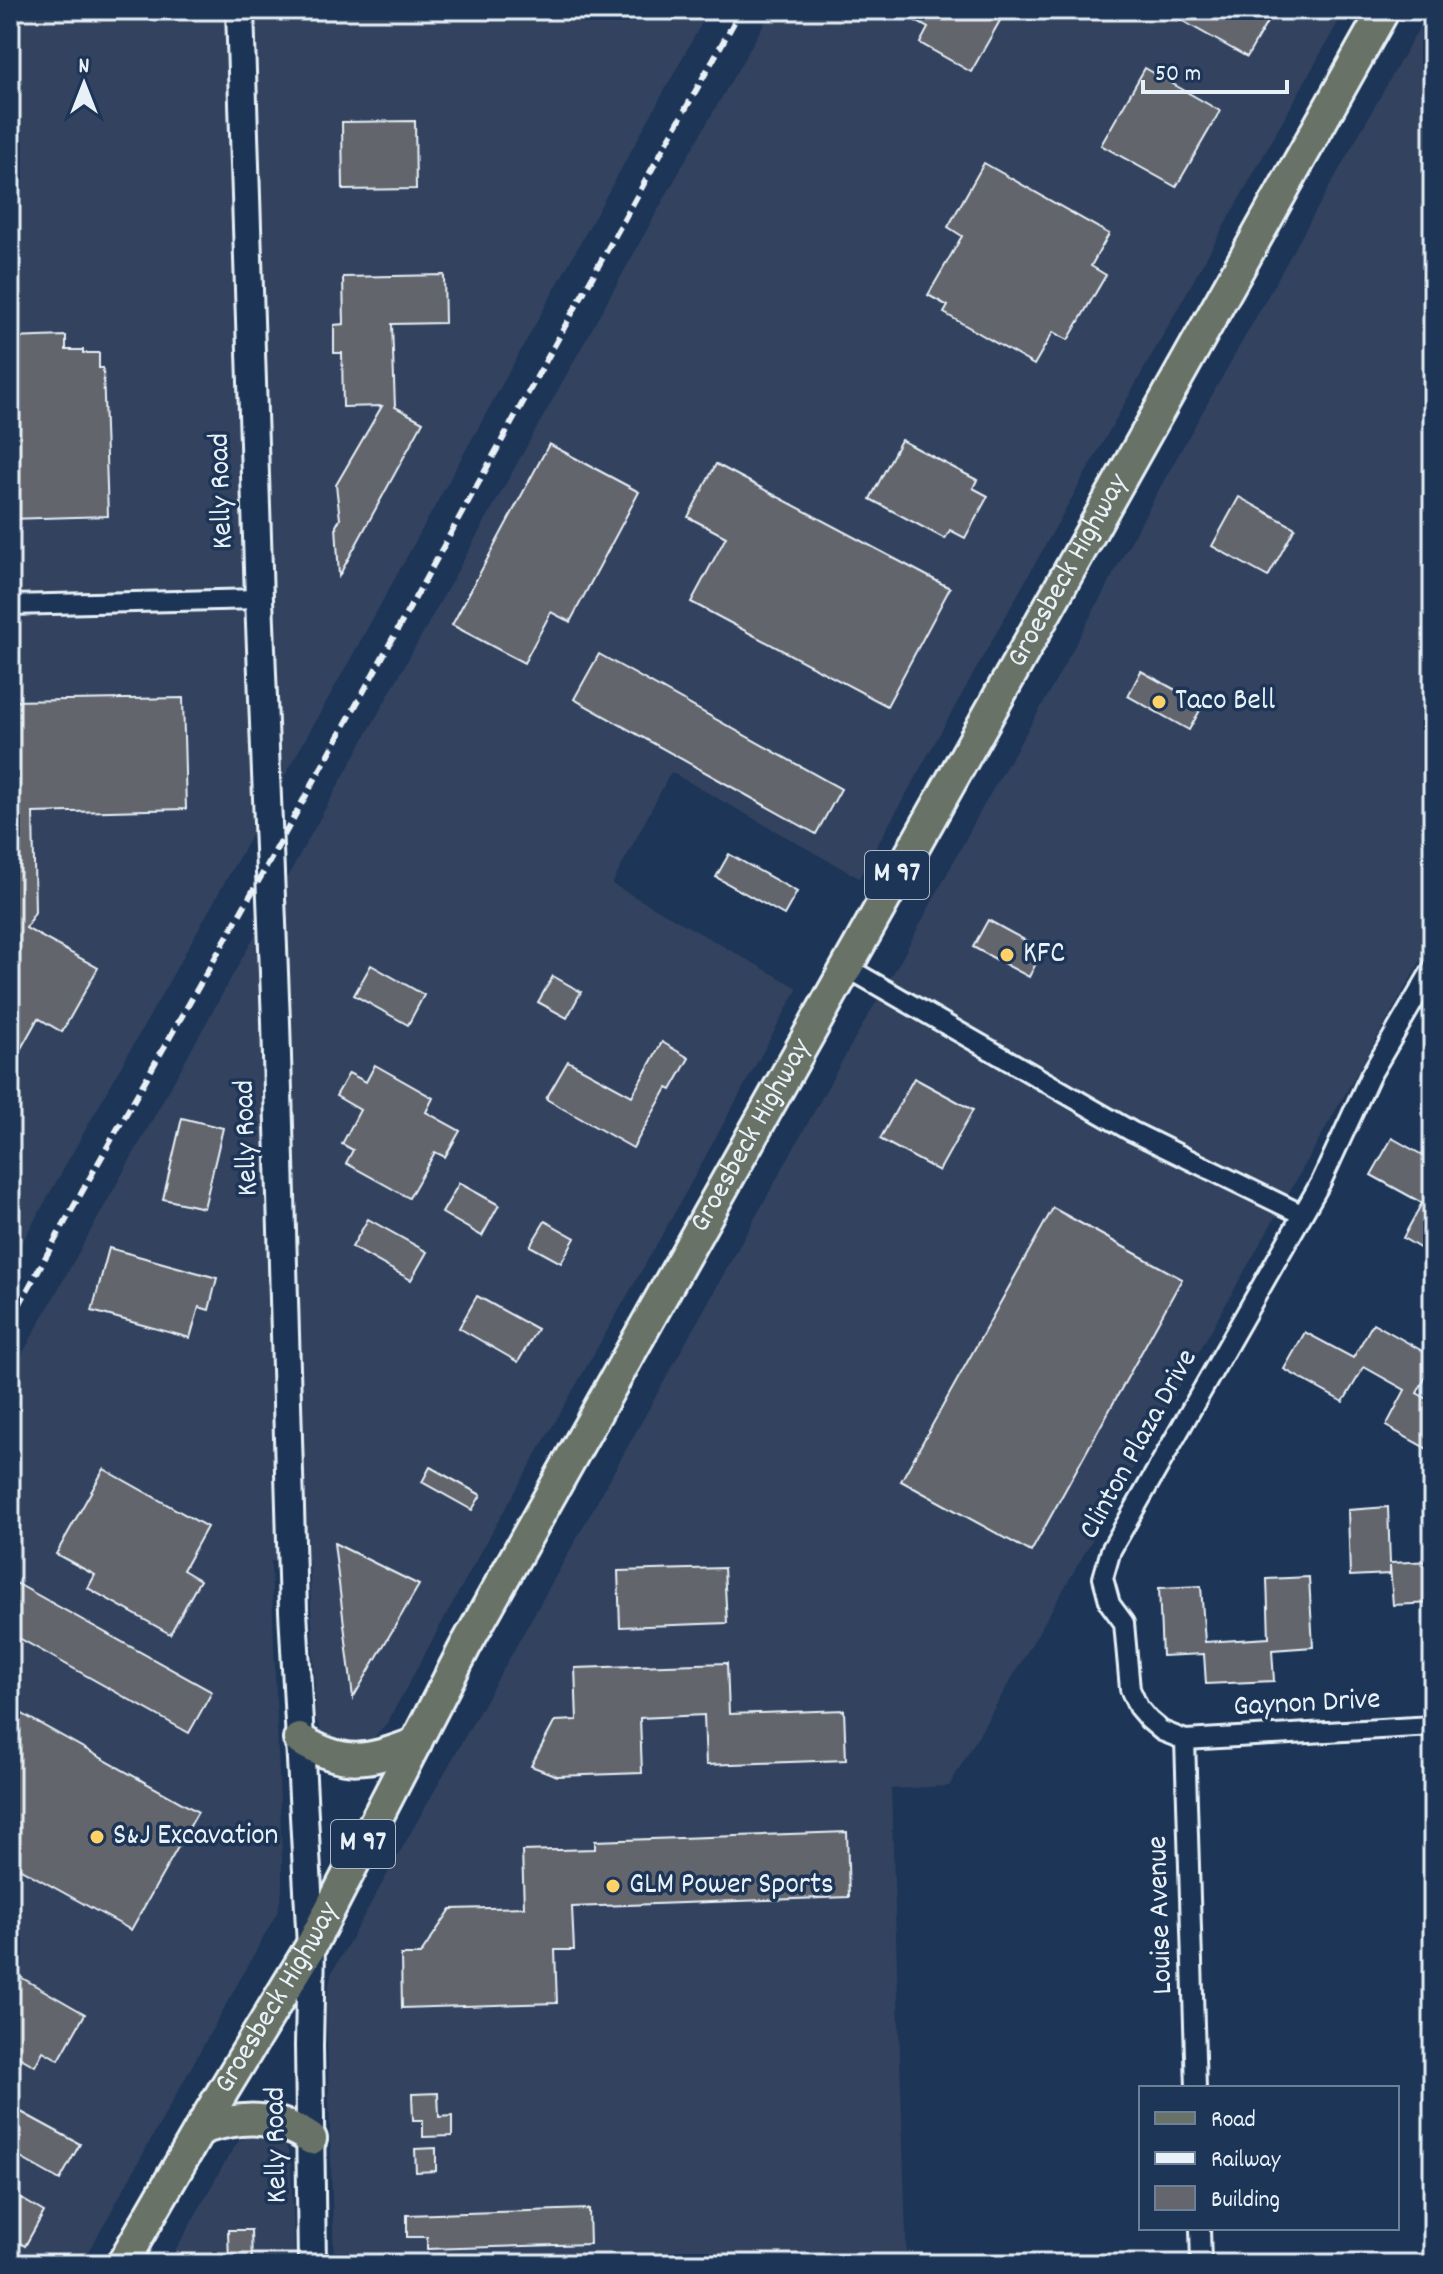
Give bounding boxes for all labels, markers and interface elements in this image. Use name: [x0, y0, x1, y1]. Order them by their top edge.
north arrow: [44, 44, 124, 124]
scale bar: [1143, 44, 1287, 94]
text: N: [79, 52, 90, 83]
text: 50 m: [1155, 58, 1201, 92]
street label: Kelly Road: [199, 432, 247, 550]
street label: Groesbeck Highway: [997, 466, 1141, 676]
place label: Taco Bell: [1175, 681, 1275, 724]
marker: Taco Bell: [1150, 693, 1168, 711]
road number: M 97: [865, 851, 929, 899]
place label: KFC: [1023, 934, 1065, 977]
marker: KFC: [998, 946, 1016, 964]
street label: Groesbeck Highway: [680, 1031, 824, 1241]
street label: Kelly Road: [224, 1079, 272, 1197]
street label: Clinton Plaza Drive: [1070, 1342, 1210, 1548]
street label: Gaynon Drive: [1232, 1680, 1382, 1730]
place label: S&J Excavation: [113, 1816, 278, 1859]
road number: M 97: [331, 1820, 395, 1868]
marker: S&J Excavation: [88, 1828, 106, 1846]
street label: Louise Avenue: [1138, 1835, 1186, 1995]
place label: GLM Power Sports: [629, 1865, 834, 1908]
marker: GLM Power Sports: [604, 1877, 622, 1895]
street label: Groesbeck Highway: [204, 1894, 352, 2103]
street label: Kelly Road: [255, 2086, 301, 2204]
legend: [1139, 2086, 1399, 2230]
text: Road: [1211, 2104, 1256, 2138]
text: Railway: [1211, 2144, 1282, 2178]
text: Building: [1211, 2184, 1280, 2218]

